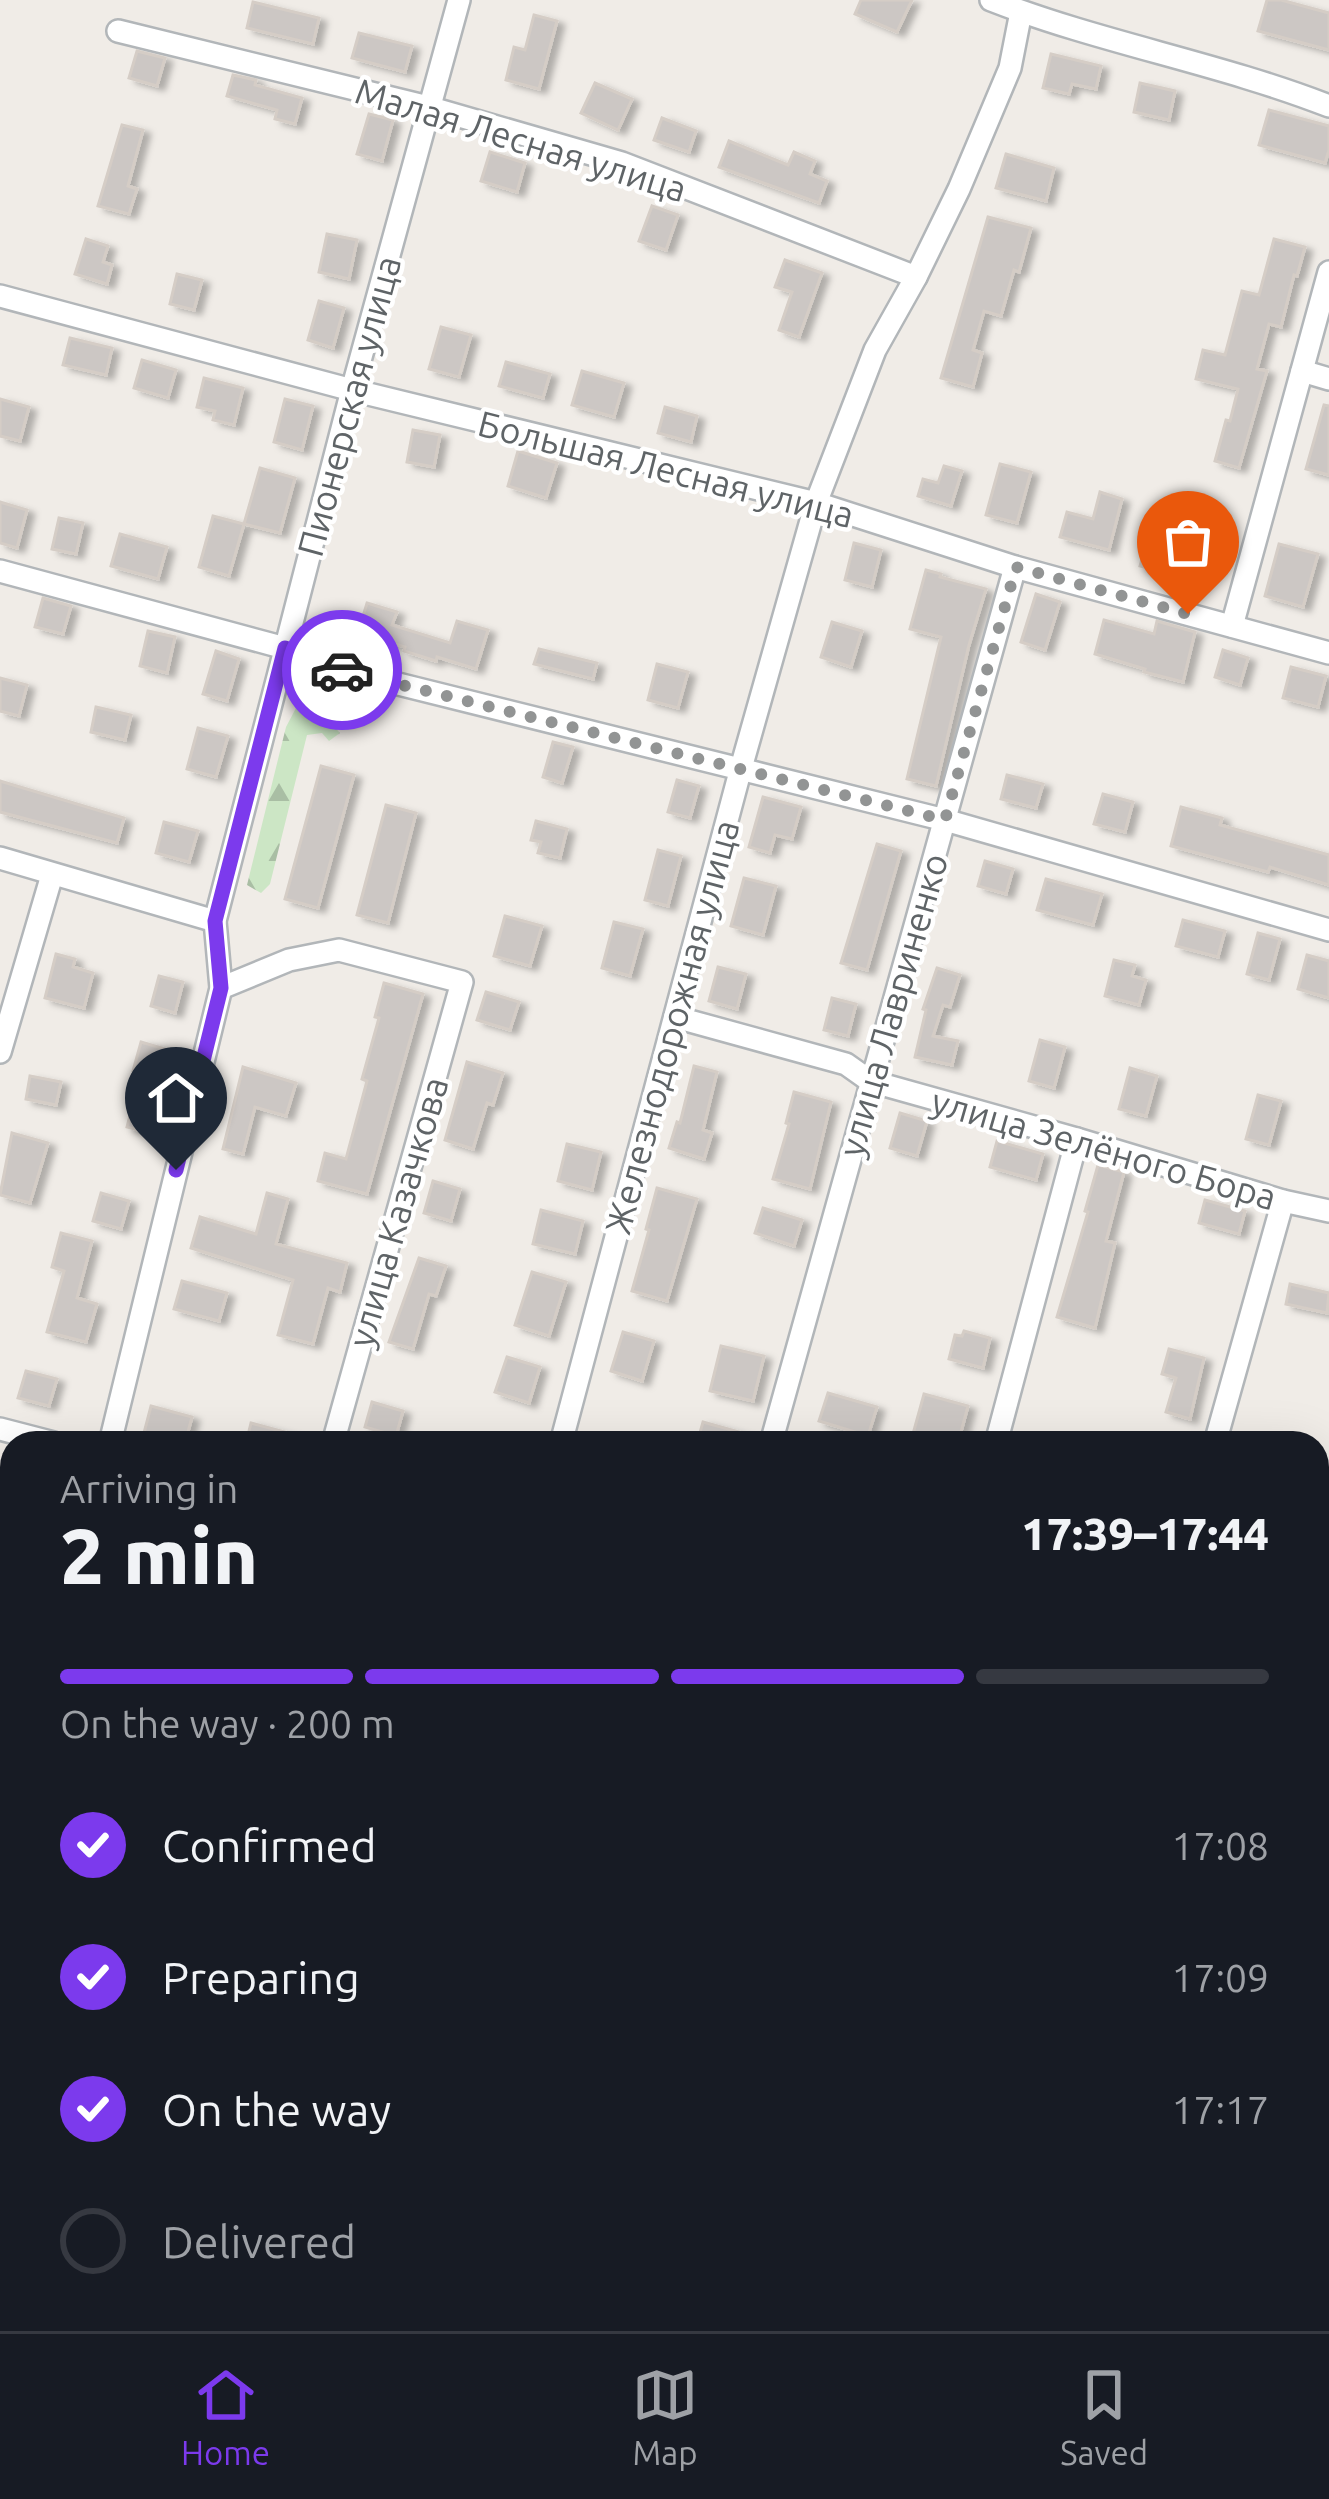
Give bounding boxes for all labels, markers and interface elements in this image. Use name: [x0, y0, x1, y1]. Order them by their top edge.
street label: Малая Лесная улица: [351, 70, 692, 209]
street label: Пионерская улица: [289, 251, 408, 560]
street label: Большая Лесная улица: [474, 402, 858, 535]
pin: [1137, 491, 1239, 614]
icon: bag: [1155, 509, 1221, 575]
courier: [282, 610, 402, 730]
icon: car: [309, 637, 375, 703]
street label: Железнодорожная улица: [596, 815, 747, 1238]
street label: улица Лавриненко: [830, 849, 955, 1161]
pin: [125, 1047, 227, 1170]
icon: home: [143, 1065, 209, 1131]
street label: улица Казачкова: [339, 1072, 456, 1352]
street label: улица Зелёного Бора: [927, 1080, 1281, 1217]
text: Arriving in: [60, 1467, 238, 1510]
text: 17:39–17:44: [1021, 1508, 1269, 1559]
text: 2 min: [60, 1511, 258, 1599]
text: On the way · 200 m: [60, 1702, 395, 1745]
icon: check: [60, 1812, 126, 1878]
text: Confirmed: [162, 1820, 377, 1871]
text: 17:08: [1171, 1824, 1269, 1867]
icon: check: [60, 1944, 126, 2010]
text: Preparing: [162, 1952, 360, 2003]
text: 17:09: [1171, 1956, 1269, 1999]
icon: check: [60, 2076, 126, 2142]
text: On the way: [162, 2084, 391, 2135]
text: 17:17: [1171, 2088, 1269, 2131]
text: Delivered: [162, 2216, 356, 2267]
tab: Home: [181, 2362, 270, 2471]
tab: Map: [632, 2362, 698, 2471]
tab: Saved: [1060, 2362, 1148, 2471]

